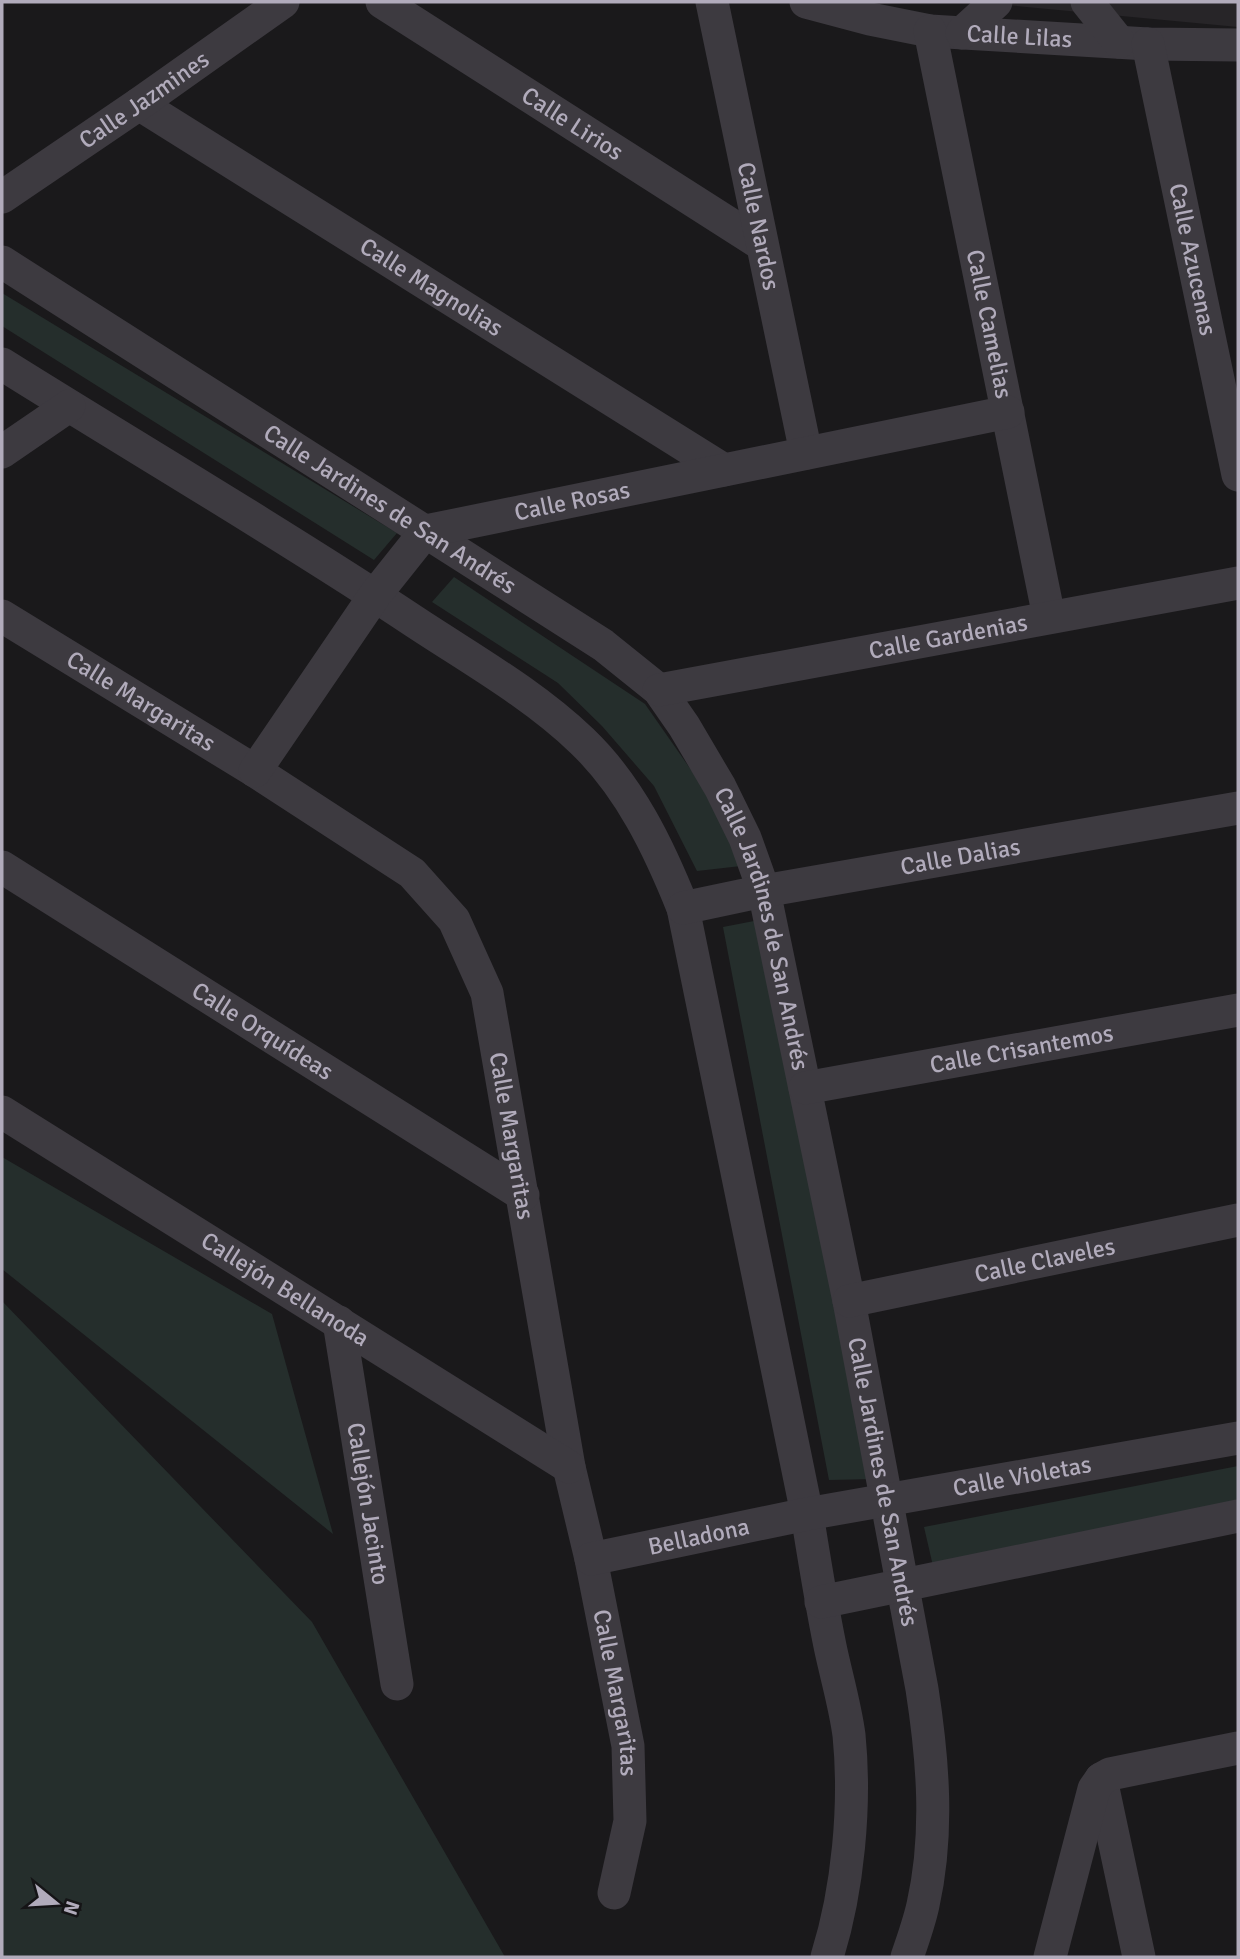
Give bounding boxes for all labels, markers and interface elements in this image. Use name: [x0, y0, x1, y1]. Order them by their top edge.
street label: Calle Lilas: [966, 18, 1073, 54]
street label: Calle Jazmines: [73, 44, 215, 155]
street label: Calle Lirios: [516, 80, 629, 167]
street label: Calle Nardos: [731, 159, 787, 293]
street label: Calle Azucenas: [1162, 180, 1223, 338]
street label: Calle Magnolias: [354, 231, 509, 343]
street label: Calle Camelias: [960, 247, 1019, 401]
street label: Calle Jardines de San Andrés: [258, 418, 522, 601]
street label: Calle Rosas: [512, 475, 633, 528]
street label: Calle Gardenias: [866, 607, 1030, 666]
street label: Calle Margaritas: [61, 644, 221, 758]
street label: Calle Jardines de San Andrés: [707, 782, 816, 1073]
street label: Calle Dalias: [898, 831, 1022, 882]
street label: Calle Orquídeas: [186, 975, 339, 1087]
street label: Calle Crisantemos: [927, 1018, 1116, 1080]
street label: Calle Margaritas: [483, 1050, 541, 1222]
street label: Callejón Bellanoda: [195, 1225, 375, 1353]
street label: Calle Claveles: [972, 1231, 1118, 1289]
street label: Calle Jardines de San Andrés: [841, 1335, 925, 1629]
street label: Callejón Jacinto: [340, 1420, 396, 1587]
street label: Calle Violetas: [950, 1449, 1094, 1503]
street label: Belladona: [645, 1511, 752, 1562]
street label: Calle Margaritas: [586, 1607, 644, 1777]
north arrow: [21, 1868, 91, 1938]
text: N: [58, 1898, 85, 1918]

